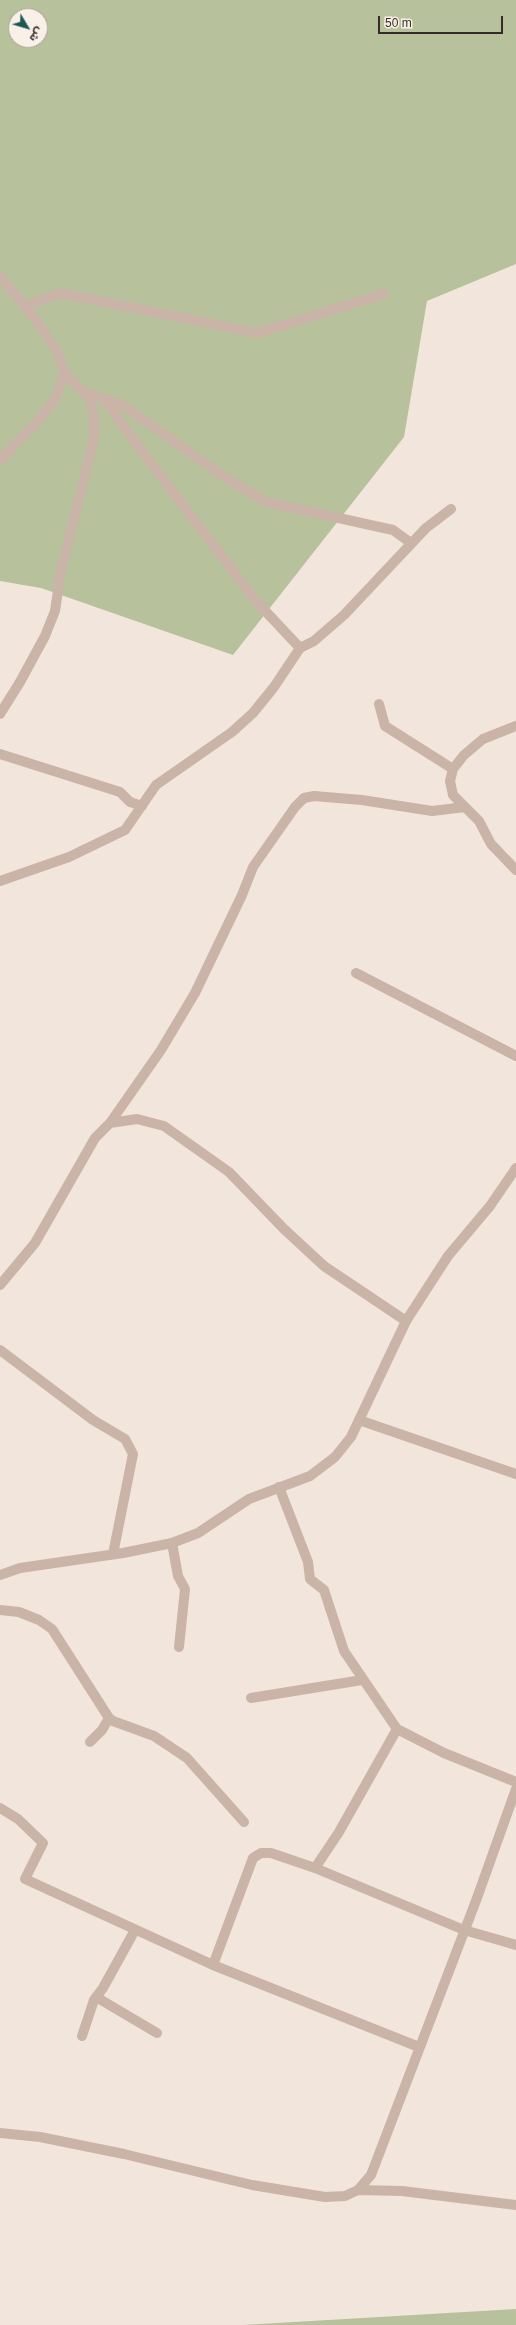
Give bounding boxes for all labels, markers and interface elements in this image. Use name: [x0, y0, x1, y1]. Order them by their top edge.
north arrow: [8, 8, 48, 48]
scale bar: [380, 8, 505, 34]
text: 50 m: [385, 16, 412, 30]
text: ش: [27, 25, 46, 44]

